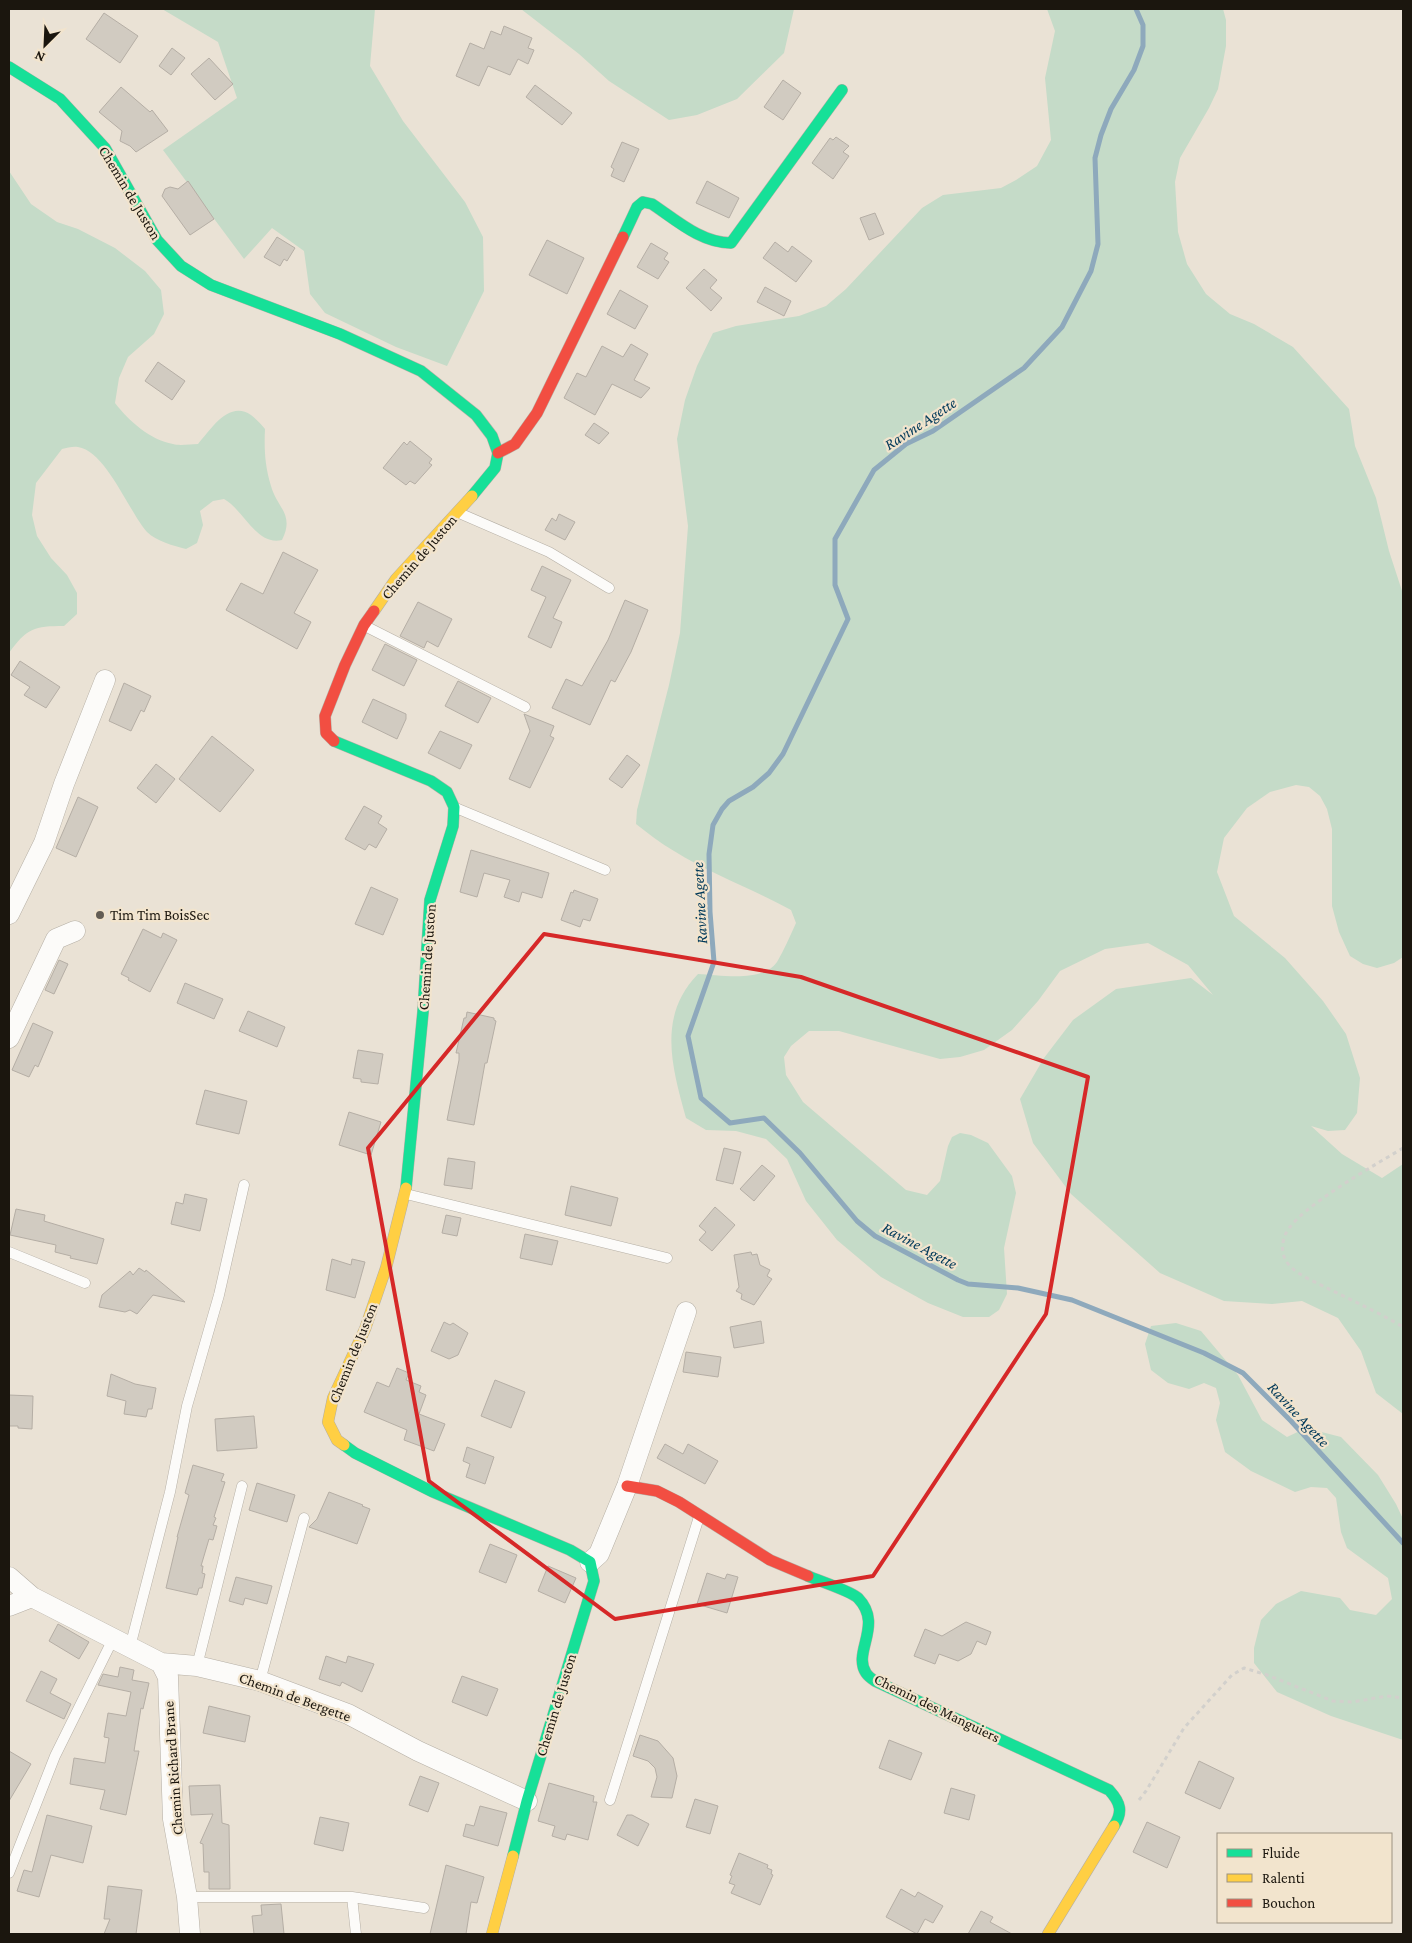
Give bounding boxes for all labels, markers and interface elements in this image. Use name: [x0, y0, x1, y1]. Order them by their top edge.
north arrow: [20, 20, 70, 70]
text: N: [32, 47, 47, 66]
street label: Chemin de Juston: [95, 143, 164, 243]
water label: Ravine Agette: [881, 394, 960, 454]
street label: Chemin de Juston: [378, 512, 461, 603]
water label: Ravine Agette: [689, 861, 711, 944]
street label: Chemin de Juston: [415, 903, 440, 1011]
place label: Tim Tim BoisSec: [110, 907, 210, 923]
marker: Tim Tim BoisSec: [94, 909, 106, 921]
water label: Ravine Agette: [879, 1219, 960, 1273]
street label: Chemin de Juston: [326, 1301, 381, 1406]
water label: Ravine Agette: [1264, 1379, 1333, 1451]
street label: Chemin de Juston: [533, 1652, 580, 1758]
street label: Chemin de Bergette: [237, 1669, 353, 1726]
street label: Chemin des Manguiers: [871, 1671, 1003, 1746]
street label: Chemin Richard Brane: [160, 1700, 186, 1836]
legend: [1217, 1833, 1392, 1923]
text: Fluide: [1262, 1845, 1300, 1861]
text: Ralenti: [1262, 1870, 1305, 1886]
text: Bouchon: [1262, 1895, 1315, 1911]

